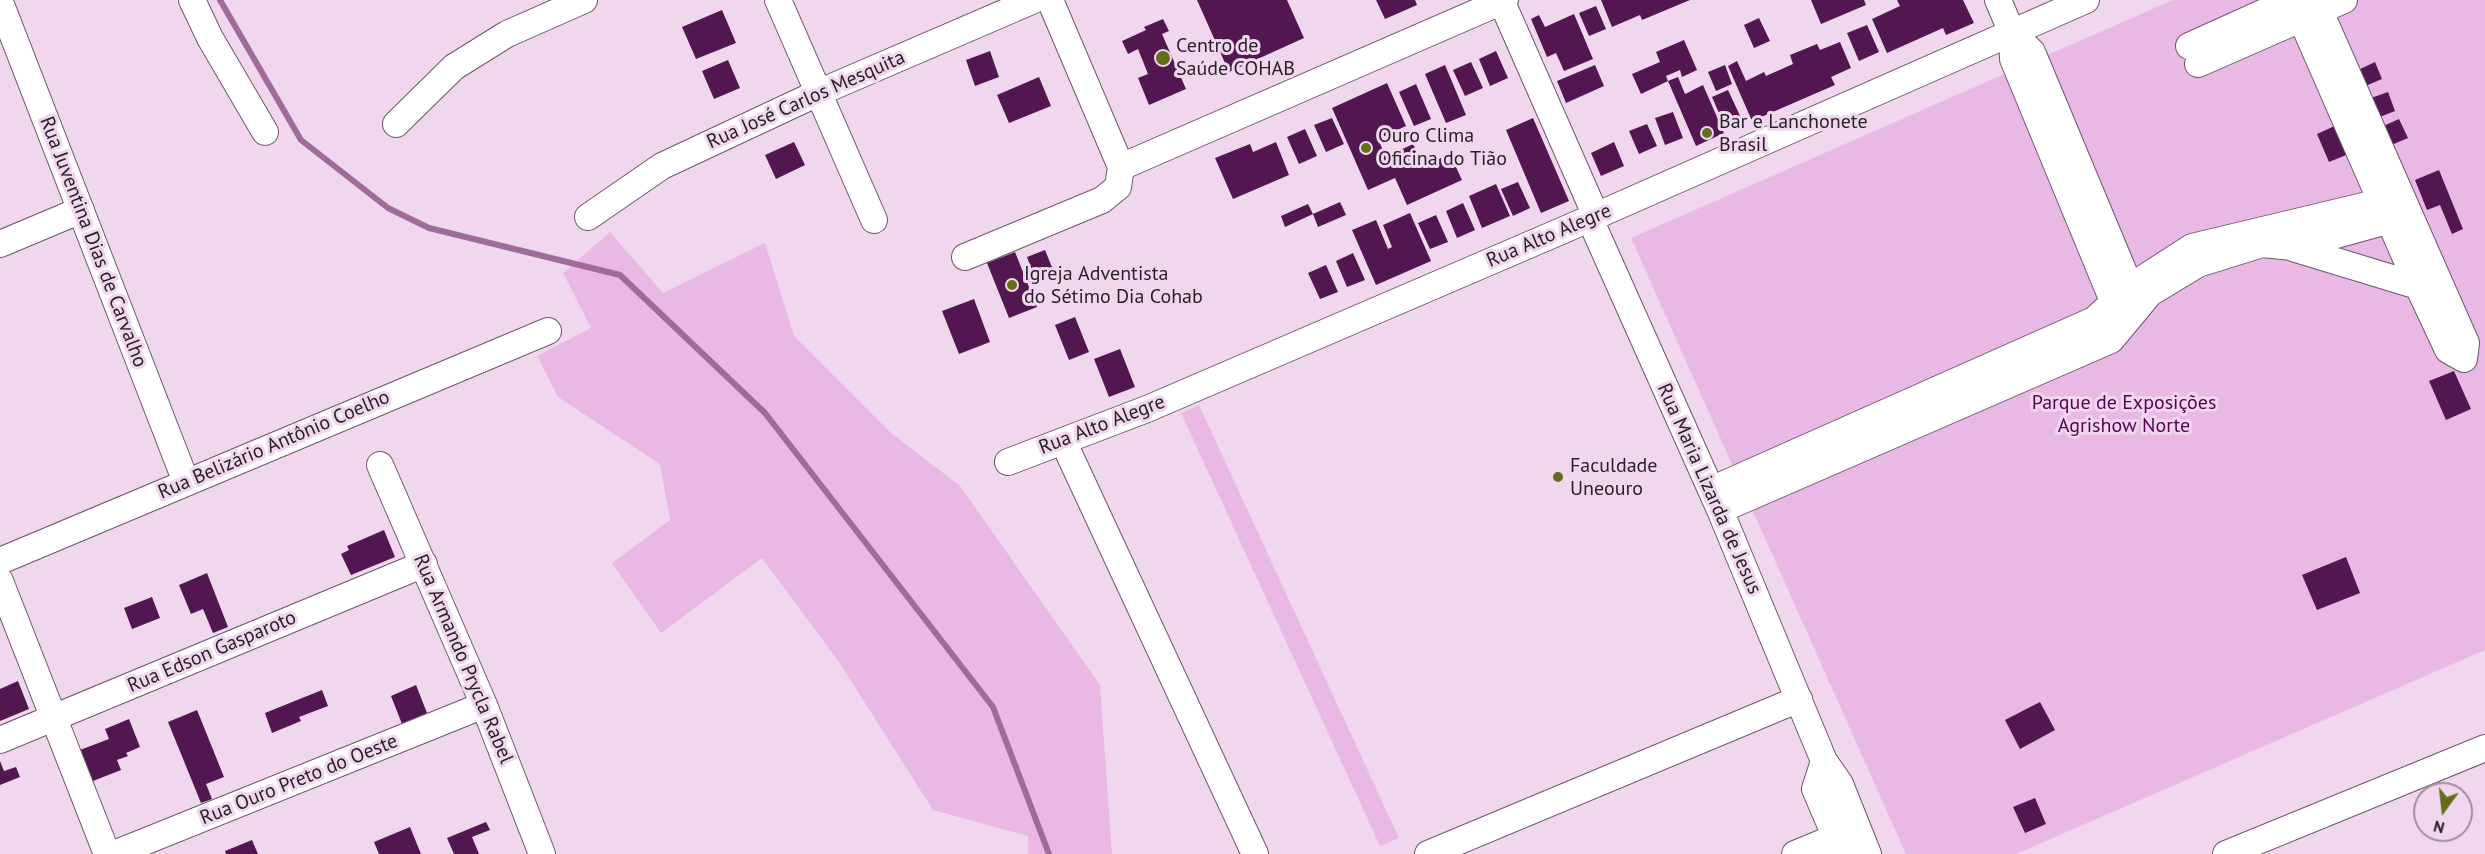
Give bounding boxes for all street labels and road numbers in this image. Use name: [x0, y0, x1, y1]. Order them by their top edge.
street label: Rua José Carlos Mesquita: [703, 45, 909, 155]
street label: Rua Juventina Dias de Carvalho: [34, 113, 152, 371]
street label: Rua Alto Alegre: [1483, 199, 1615, 273]
street label: Rua Maria Lizarda de Jesus: [1652, 380, 1766, 598]
street label: Rua Belizário Antônio Coelho: [155, 385, 393, 505]
street label: Rua Alto Alegre: [1036, 390, 1168, 460]
street label: Rua Armando Prycla Rabel: [408, 551, 518, 767]
street label: Rua Edson Gasparoto: [124, 606, 300, 698]
street label: Rua Ouro Preto do Oeste: [197, 729, 401, 831]

